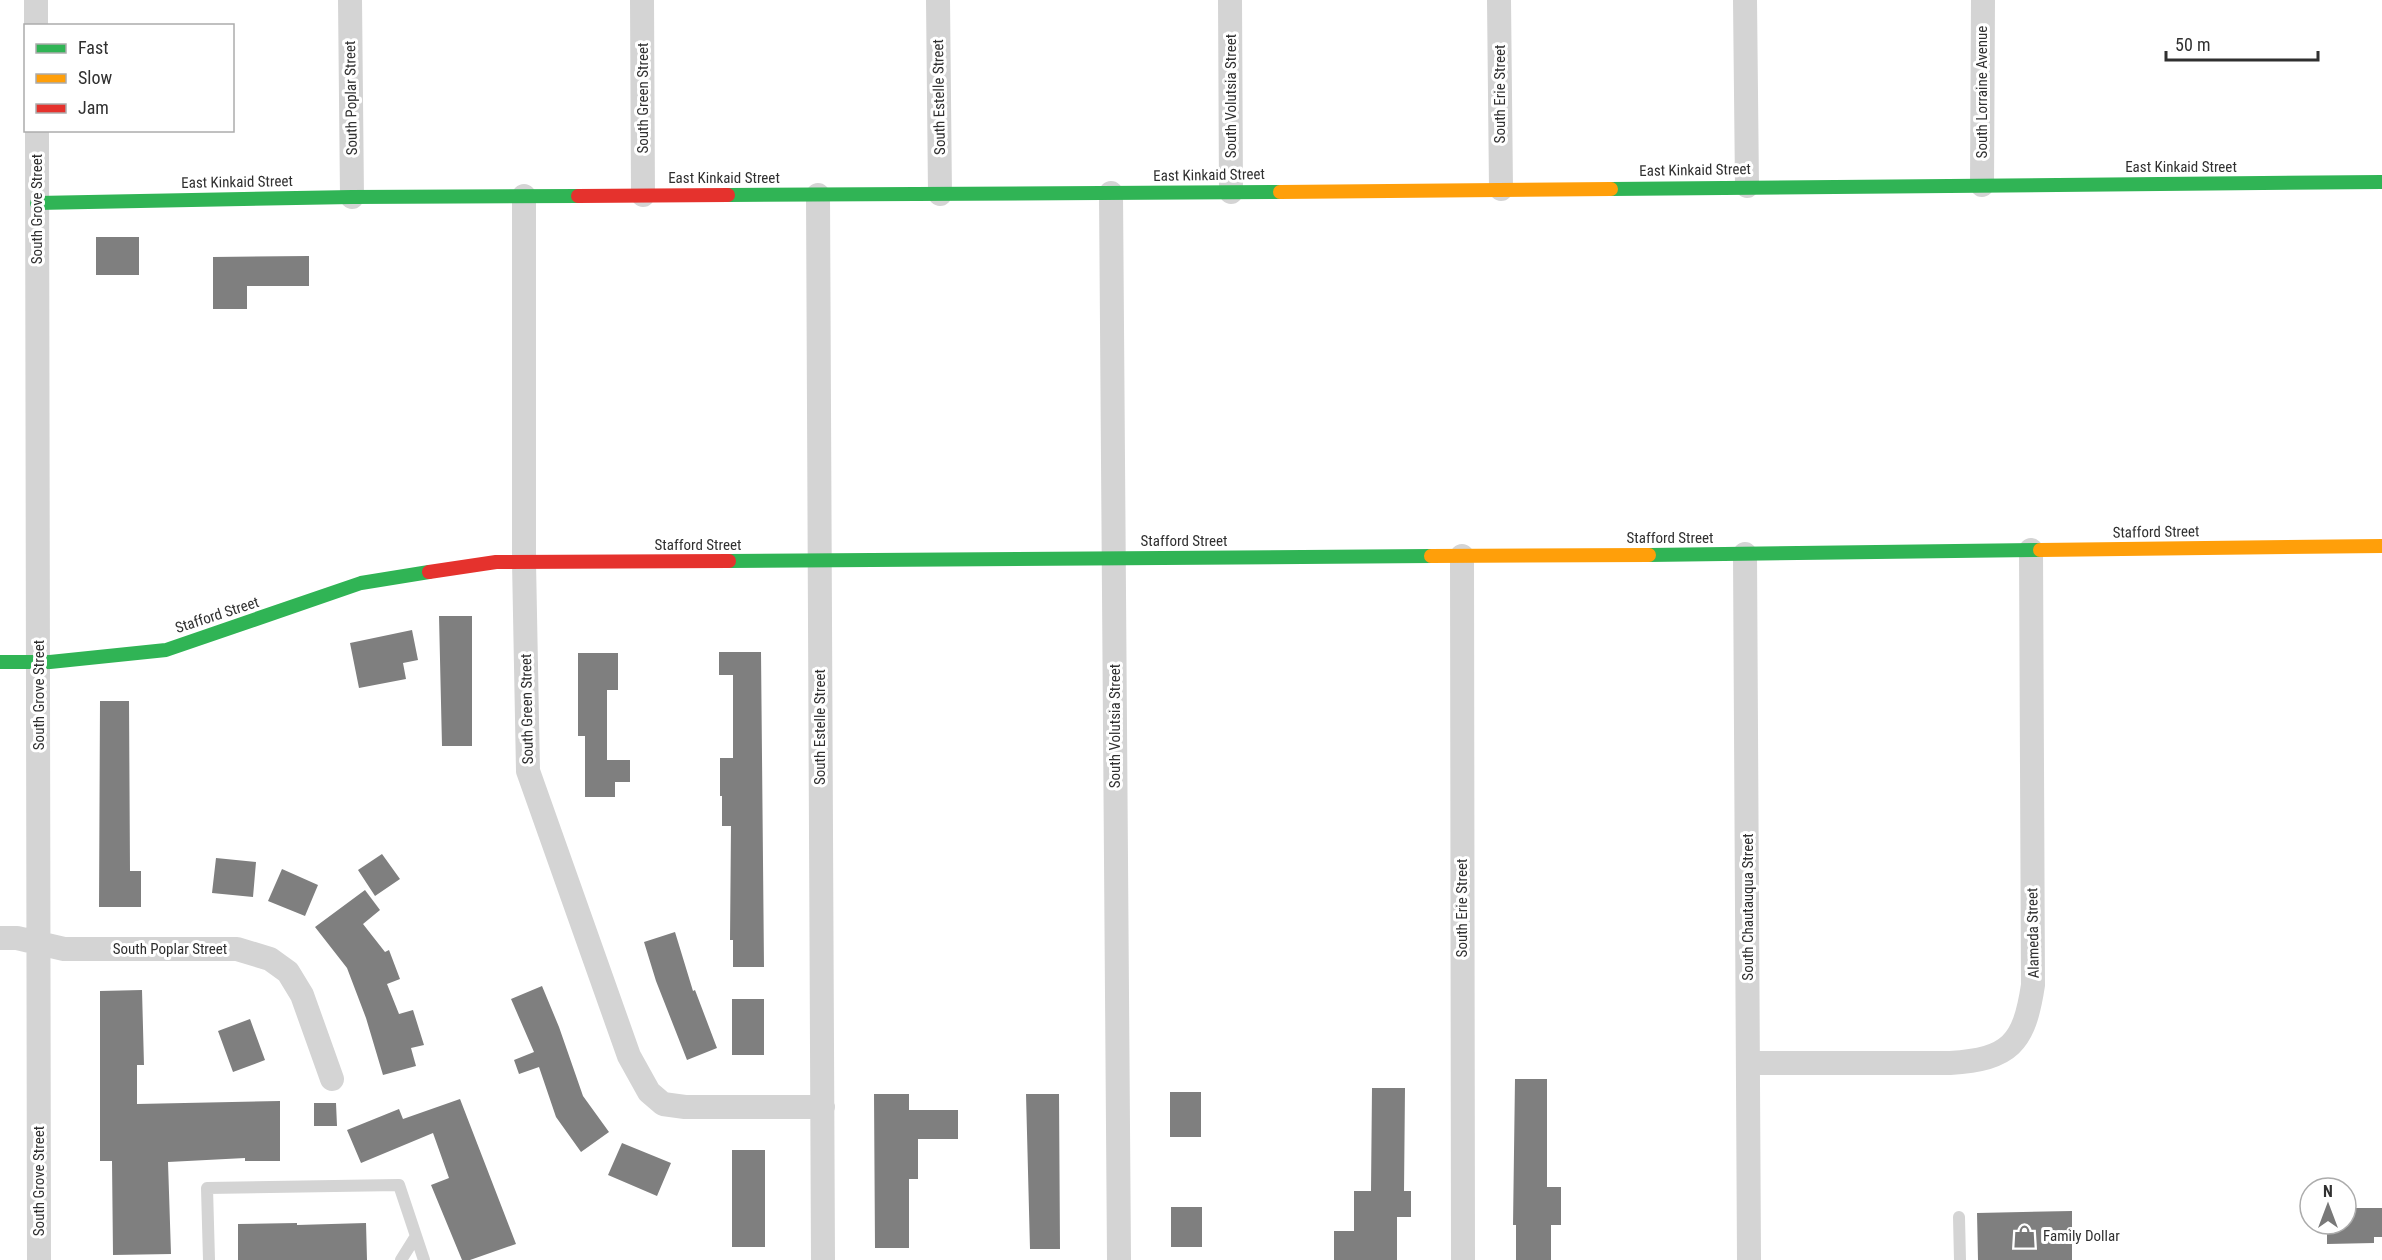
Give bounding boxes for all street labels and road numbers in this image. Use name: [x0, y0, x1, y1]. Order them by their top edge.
street label: South Lorraine Avenue: [1973, 26, 1991, 158]
street label: South Volutsia Street: [1222, 34, 1240, 158]
street label: South Estelle Street: [929, 39, 949, 155]
street label: South Poplar Street: [341, 41, 361, 155]
street label: South Green Street: [634, 43, 652, 153]
street label: South Erie Street: [1491, 45, 1509, 143]
street label: South Grove Street: [28, 154, 46, 264]
street label: East Kinkaid Street: [2125, 158, 2237, 176]
street label: East Kinkaid Street: [1639, 160, 1751, 180]
street label: East Kinkaid Street: [1153, 165, 1265, 185]
street label: East Kinkaid Street: [668, 169, 780, 187]
street label: East Kinkaid Street: [181, 172, 293, 192]
street label: Stafford Street: [2112, 522, 2200, 542]
street label: Stafford Street: [1627, 529, 1713, 547]
street label: Stafford Street: [1141, 532, 1227, 550]
street label: Stafford Street: [655, 536, 741, 554]
street label: Stafford Street: [173, 593, 261, 637]
street label: South Grove Street: [30, 640, 48, 750]
street label: South Green Street: [517, 653, 537, 765]
street label: South Volutsia Street: [1106, 664, 1124, 788]
street label: South Estelle Street: [811, 669, 829, 785]
street label: South Chautauqua Street: [1739, 833, 1757, 981]
street label: South Erie Street: [1453, 859, 1471, 957]
street label: Alameda Street: [2023, 887, 2043, 979]
street label: South Poplar Street: [113, 940, 227, 958]
street label: South Grove Street: [30, 1126, 48, 1236]

